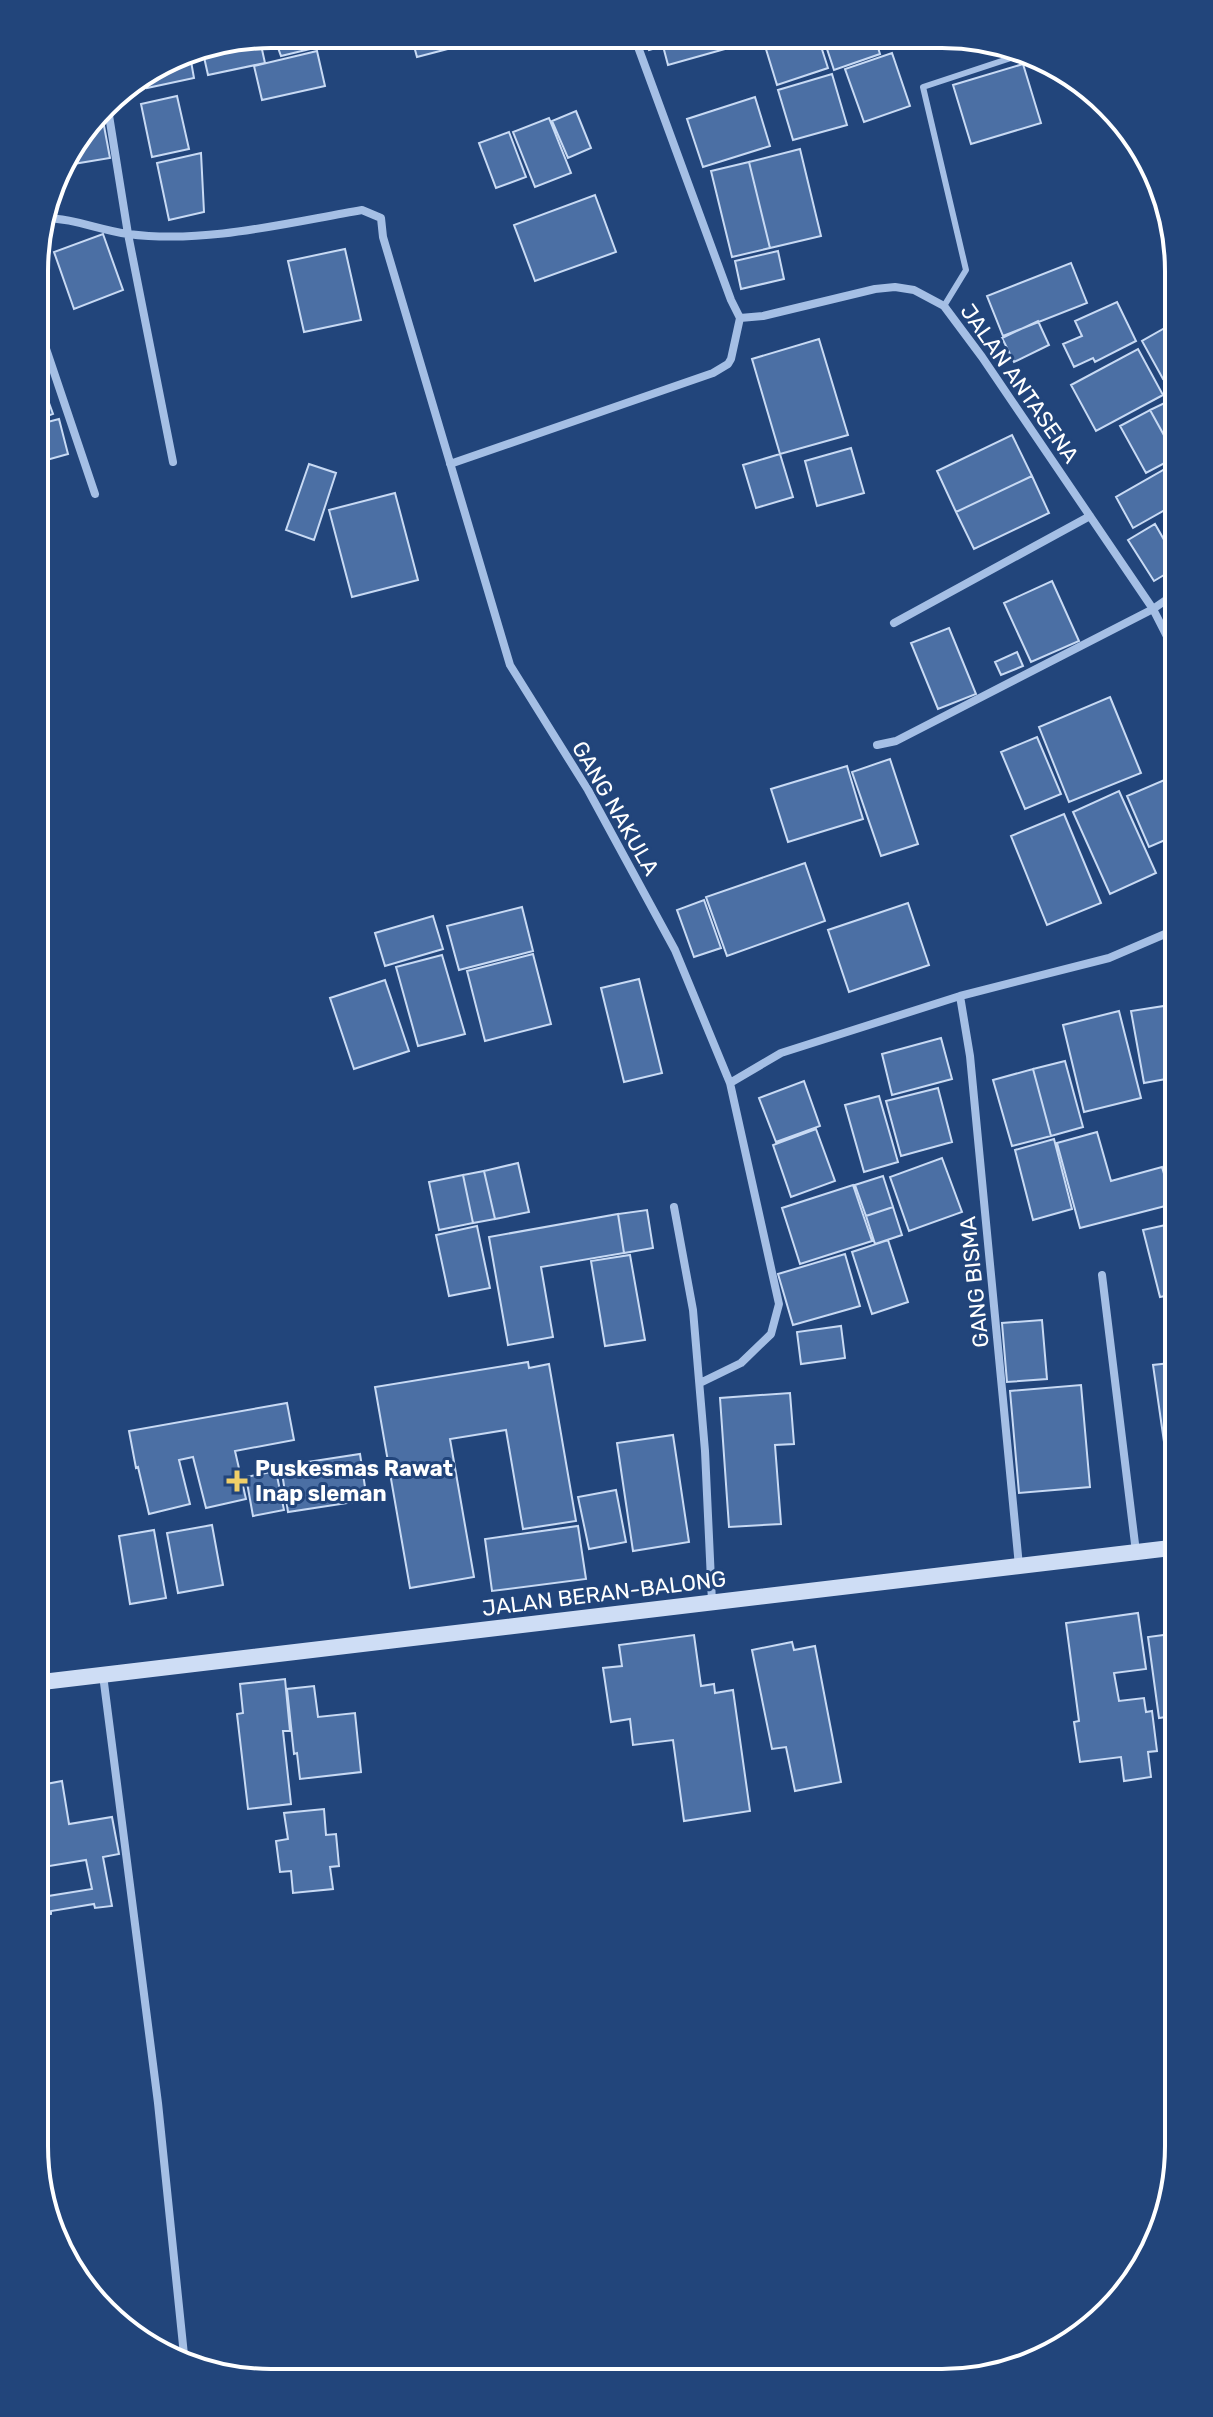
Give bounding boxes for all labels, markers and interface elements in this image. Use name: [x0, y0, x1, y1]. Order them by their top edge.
street label: JALAN ANTASENA: [955, 298, 1085, 468]
street label: GANG NAKULA: [566, 736, 665, 881]
street label: GANG BISMA: [954, 1215, 995, 1349]
place label: Puskesmas Rawat Inap sleman: [255, 1455, 453, 1507]
marker: Puskesmas Rawat Inap sleman: [226, 1470, 248, 1492]
street label: JALAN BERAN-BALONG: [481, 1565, 728, 1622]

